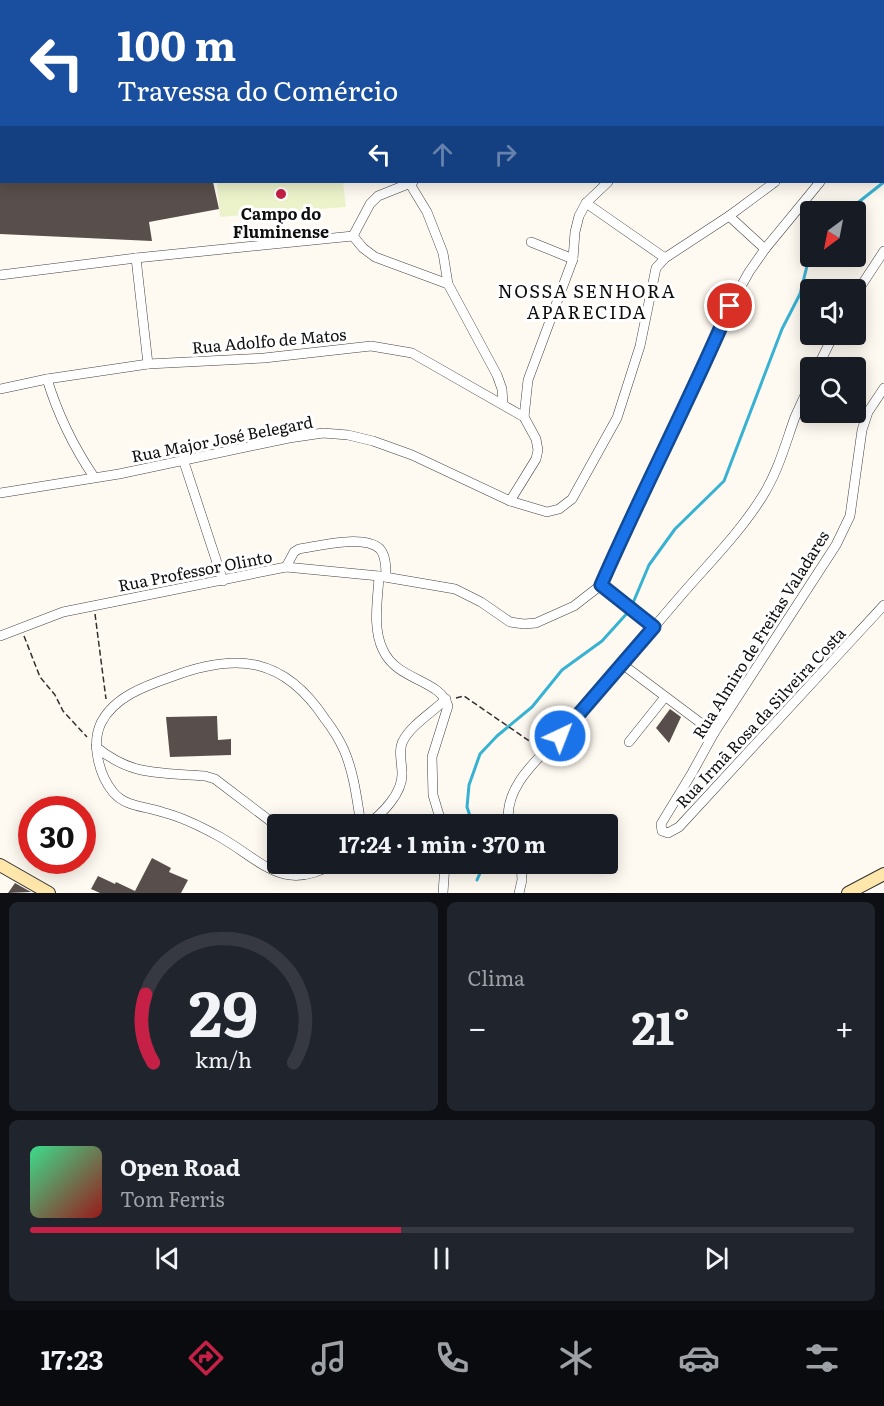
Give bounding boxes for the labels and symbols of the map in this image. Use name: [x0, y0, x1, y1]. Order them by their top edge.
marker: Campo do Fluminense: [274, 187, 288, 201]
place label: Campo do Fluminense: [233, 201, 329, 243]
north arrow: [800, 201, 866, 267]
district label: NOSSA SENHORA APARECIDA: [498, 277, 676, 325]
pin: [704, 280, 755, 331]
street label: Rua Adolfo de Matos: [191, 321, 347, 359]
street label: Rua Major José Belegard: [129, 409, 315, 467]
street label: Rua Almiro de Freitas Valadares: [686, 525, 834, 743]
street label: Rua Professor Olinto: [116, 543, 274, 597]
street label: Rua Irmã Rosa da Silveira Costa: [670, 621, 851, 813]
position arrow: [528, 704, 592, 768]
speed limit sign: 30: [18, 796, 96, 874]

